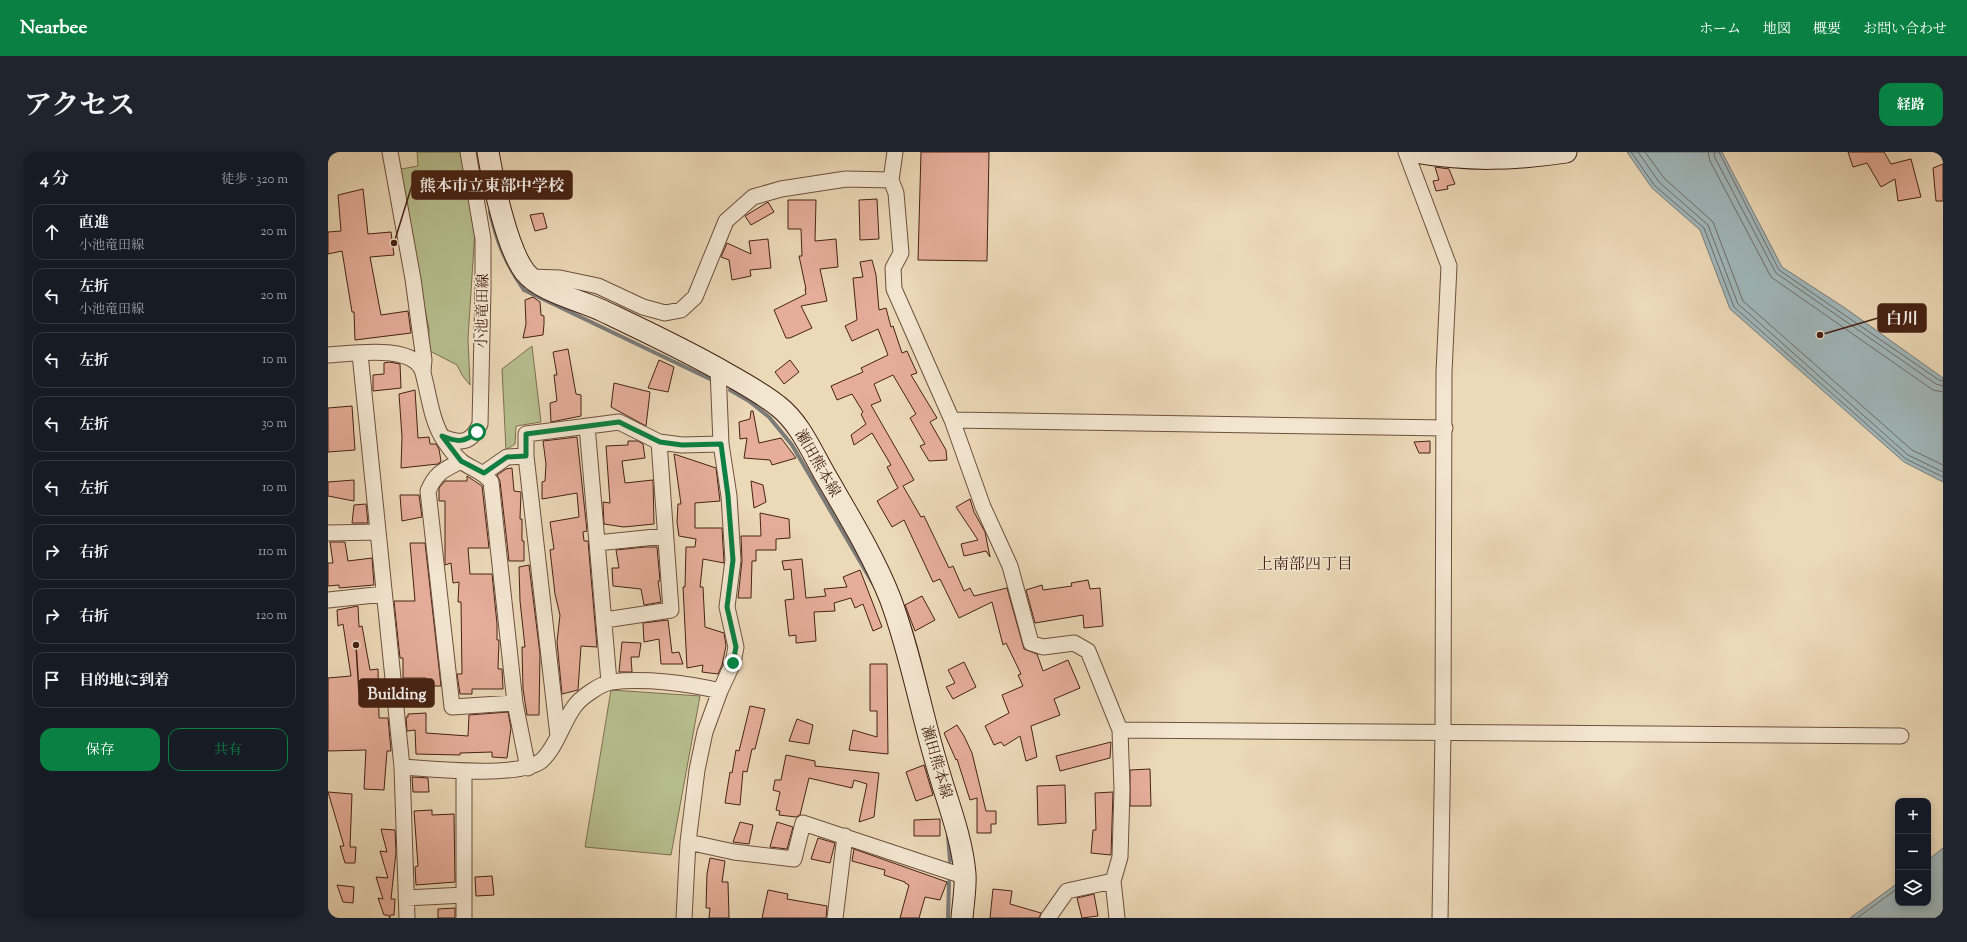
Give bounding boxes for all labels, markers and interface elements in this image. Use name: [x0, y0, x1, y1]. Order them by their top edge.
text: Nearbee: [20, 15, 87, 42]
text: ホーム: [1699, 20, 1741, 40]
text: 地図: [1763, 20, 1791, 40]
text: 概要: [1813, 20, 1841, 40]
text: お問い合わせ: [1863, 20, 1947, 40]
button: 経路: [1879, 83, 1943, 126]
text: アクセス: [24, 87, 135, 127]
text: 4 分: [40, 168, 69, 192]
text: 徒歩 · 320 m: [221, 171, 288, 189]
callout: 熊本市立東部中学校: [412, 171, 572, 199]
text: 熊本市立東部中学校: [420, 176, 565, 199]
text: 直進: [79, 213, 109, 234]
icon: ahead: [41, 221, 63, 243]
text: 20 m: [261, 223, 287, 241]
text: 小池竜田線: [79, 237, 144, 255]
street label: 小池竜田線: [472, 273, 495, 349]
text: 左折: [79, 277, 109, 298]
icon: left: [41, 285, 63, 307]
text: 20 m: [261, 287, 287, 305]
text: 小池竜田線: [79, 301, 144, 319]
callout: 白川: [1878, 304, 1926, 332]
text: 白川: [1886, 309, 1918, 332]
icon: left: [41, 349, 63, 371]
text: 左折: [79, 351, 109, 372]
text: 10 m: [262, 351, 287, 369]
icon: left: [41, 413, 63, 435]
text: 左折: [79, 415, 109, 436]
text: 30 m: [261, 415, 287, 433]
route start: [468, 423, 486, 441]
street label: 瀬田熊本線: [789, 426, 845, 501]
icon: left: [41, 477, 63, 499]
text: 左折: [79, 479, 109, 500]
text: 10 m: [262, 479, 287, 497]
icon: right: [41, 541, 63, 563]
text: 右折: [79, 543, 109, 564]
text: 110 m: [258, 543, 287, 561]
district label: 上南部四丁目: [1257, 554, 1353, 577]
icon: right: [41, 605, 63, 627]
text: 右折: [79, 607, 109, 628]
text: 120 m: [256, 607, 287, 625]
route end: [724, 654, 742, 672]
icon: arrive: [41, 669, 63, 691]
text: 目的地に到着: [79, 671, 169, 692]
callout: Building: [359, 679, 434, 707]
text: Building: [368, 684, 427, 707]
street label: 瀬田熊本線: [915, 723, 956, 801]
button: 保存: [40, 728, 160, 771]
button: 共有: [168, 728, 288, 771]
map controls: [1895, 798, 1931, 906]
button: +: [1895, 798, 1931, 834]
button: −: [1895, 834, 1931, 870]
button: layers: [1895, 870, 1931, 906]

